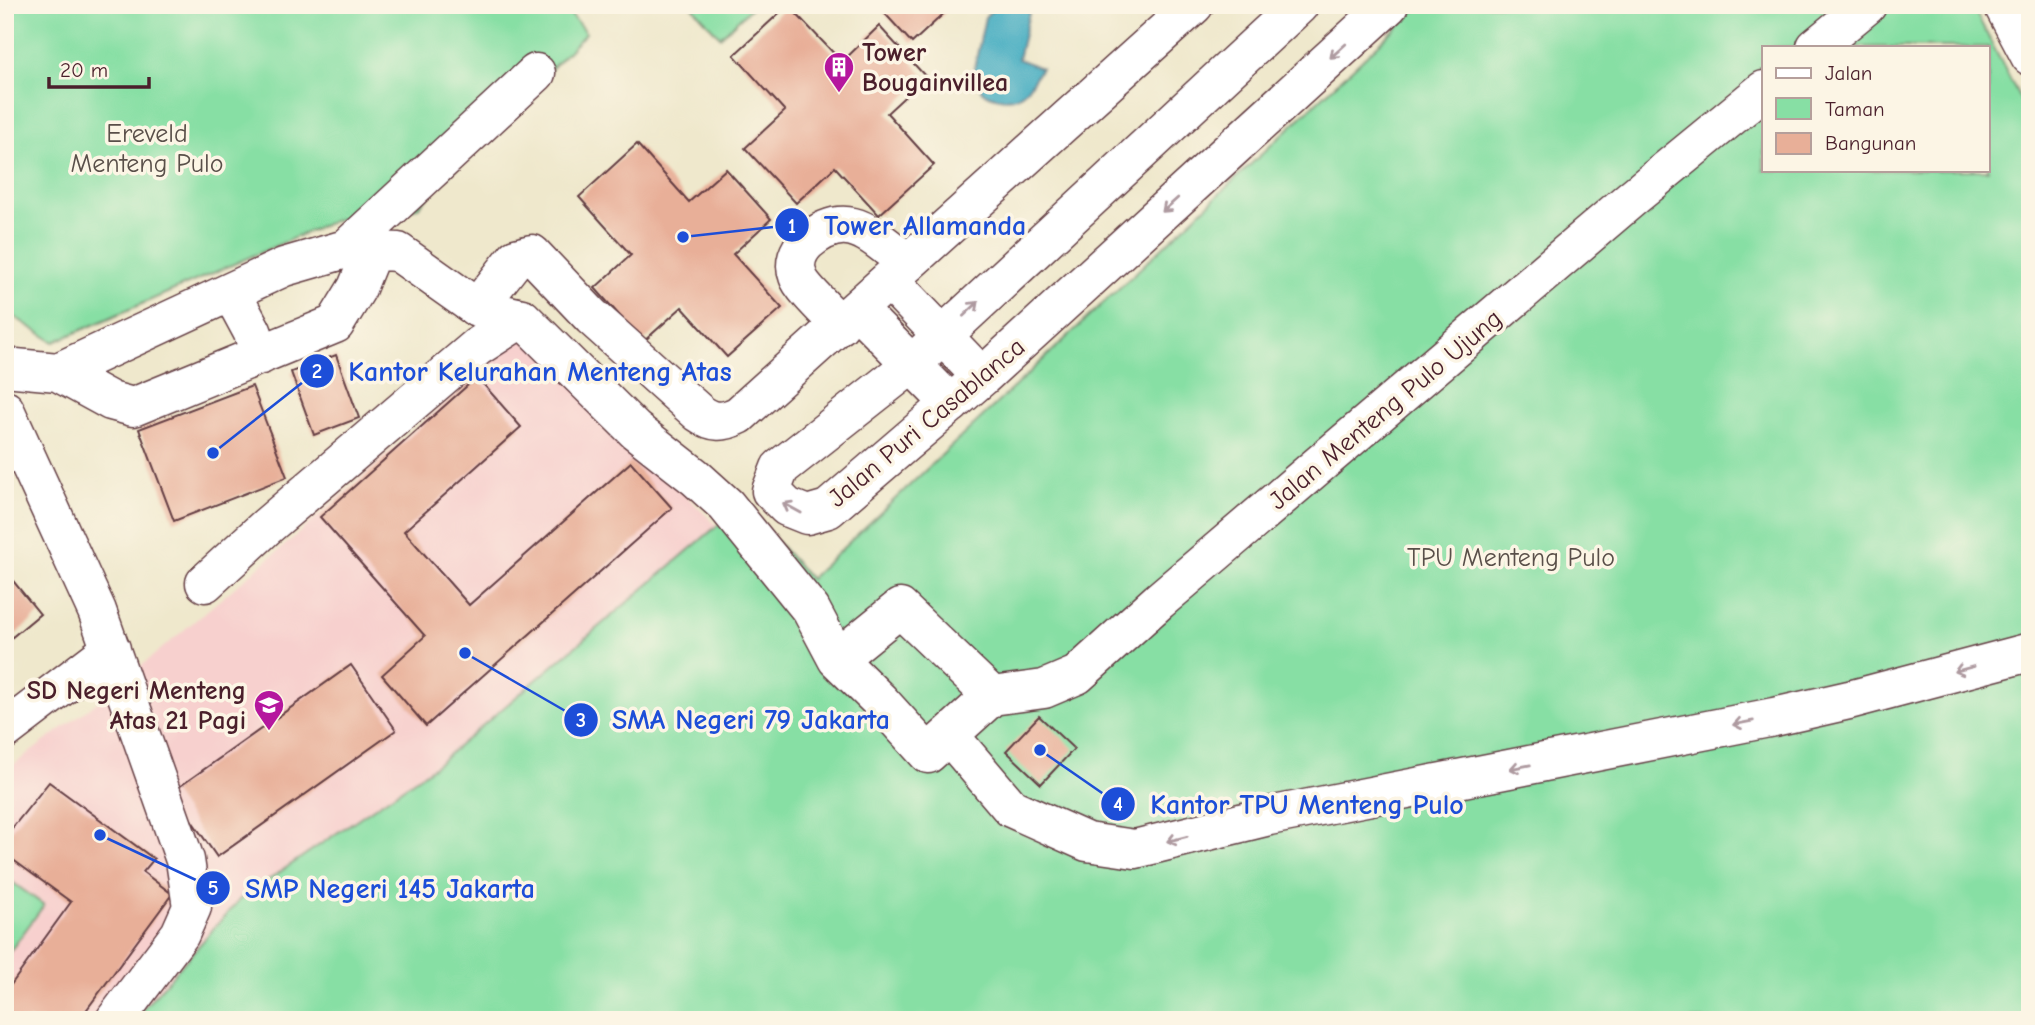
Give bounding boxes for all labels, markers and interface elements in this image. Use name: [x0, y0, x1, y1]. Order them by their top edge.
place label: Tower Bougainvillea: [862, 38, 1008, 98]
one-way arrow: [1330, 43, 1347, 60]
scale bar: [49, 46, 149, 90]
legend: [1762, 46, 1990, 172]
building icon: Tower Bougainvillea: [822, 50, 856, 94]
text: 20 m: [60, 58, 108, 82]
text: Jalan: [1825, 61, 1872, 85]
text: Taman: [1825, 97, 1885, 121]
park label: Ereveld Menteng Pulo: [70, 119, 224, 179]
text: Bangunan: [1825, 131, 1916, 155]
one-way arrow: [1162, 197, 1180, 213]
callout: Tower Allamanda: [775, 201, 1040, 250]
text: Tower Allamanda: [824, 210, 1026, 242]
text: 1: [788, 214, 796, 238]
one-way arrow: [962, 301, 980, 317]
street label: Jalan Menteng Pulo Ujung: [1263, 304, 1508, 516]
street label: Jalan Puri Casablanca: [822, 332, 1031, 514]
callout: Kantor Kelurahan Menteng Atas: [299, 346, 746, 395]
text: Kantor Kelurahan Menteng Atas: [348, 356, 732, 388]
text: 2: [312, 359, 322, 383]
one-way arrow: [783, 501, 803, 515]
park label: TPU Menteng Pulo: [1407, 543, 1615, 573]
one-way arrow: [1953, 664, 1975, 677]
place label: SD Negeri Menteng Atas 21 Pagi: [27, 676, 246, 736]
school or university icon: SD Negeri Menteng Atas 21 Pagi: [252, 688, 286, 732]
callout: SMA Negeri 79 Jakarta: [563, 695, 904, 744]
text: SMA Negeri 79 Jakarta: [612, 704, 890, 736]
text: 3: [576, 708, 586, 732]
one-way arrow: [1732, 717, 1755, 731]
one-way arrow: [1509, 761, 1532, 774]
callout: Kantor TPU Menteng Pulo: [1101, 779, 1478, 828]
text: Kantor TPU Menteng Pulo: [1150, 789, 1464, 821]
text: 4: [1113, 792, 1123, 816]
one-way arrow: [1166, 833, 1189, 846]
callout: SMP Negeri 145 Jakarta: [196, 863, 549, 912]
text: SMP Negeri 145 Jakarta: [245, 873, 535, 905]
text: 5: [207, 876, 219, 900]

